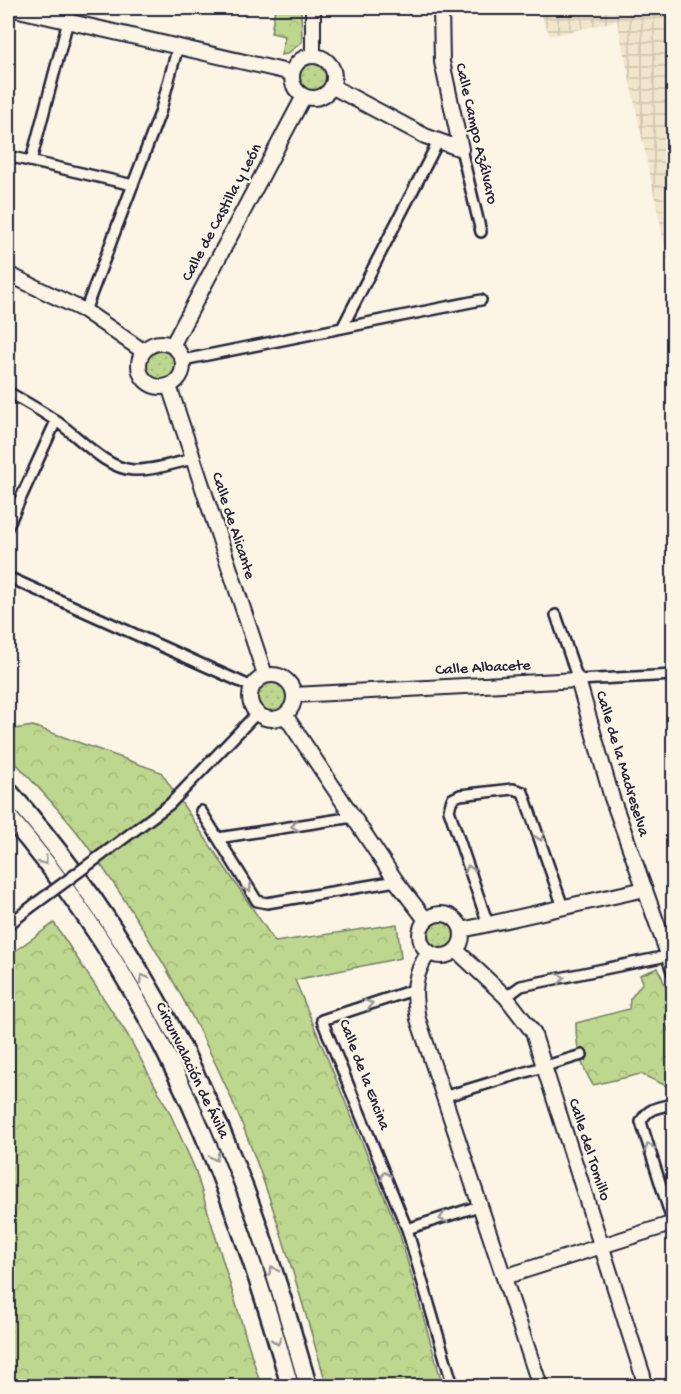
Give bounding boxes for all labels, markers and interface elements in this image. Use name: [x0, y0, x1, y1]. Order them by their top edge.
street label: Calle Campo Azálvaro: [450, 62, 500, 206]
street label: Calle de Castilla y León: [179, 141, 267, 285]
street label: Calle de Alicante: [206, 470, 258, 583]
street label: Calle Albacete: [435, 657, 532, 681]
street label: Calle de la Madreselva: [590, 689, 653, 840]
one-way arrow: [290, 819, 300, 832]
one-way arrow: [533, 831, 545, 842]
one-way arrow: [37, 854, 48, 865]
one-way arrow: [464, 864, 476, 875]
one-way arrow: [241, 882, 253, 892]
one-way arrow: [556, 972, 566, 985]
one-way arrow: [139, 974, 151, 984]
street label: Circunvalación de Ávila: [150, 999, 234, 1143]
one-way arrow: [363, 999, 373, 1012]
street label: Calle de la Encina: [333, 1017, 393, 1134]
street label: Calle del Tomillo: [563, 1097, 613, 1203]
one-way arrow: [643, 1142, 656, 1153]
one-way arrow: [207, 1150, 219, 1161]
one-way arrow: [380, 1170, 392, 1181]
one-way arrow: [438, 1211, 449, 1223]
one-way arrow: [268, 1265, 281, 1276]
one-way arrow: [270, 1335, 282, 1346]

